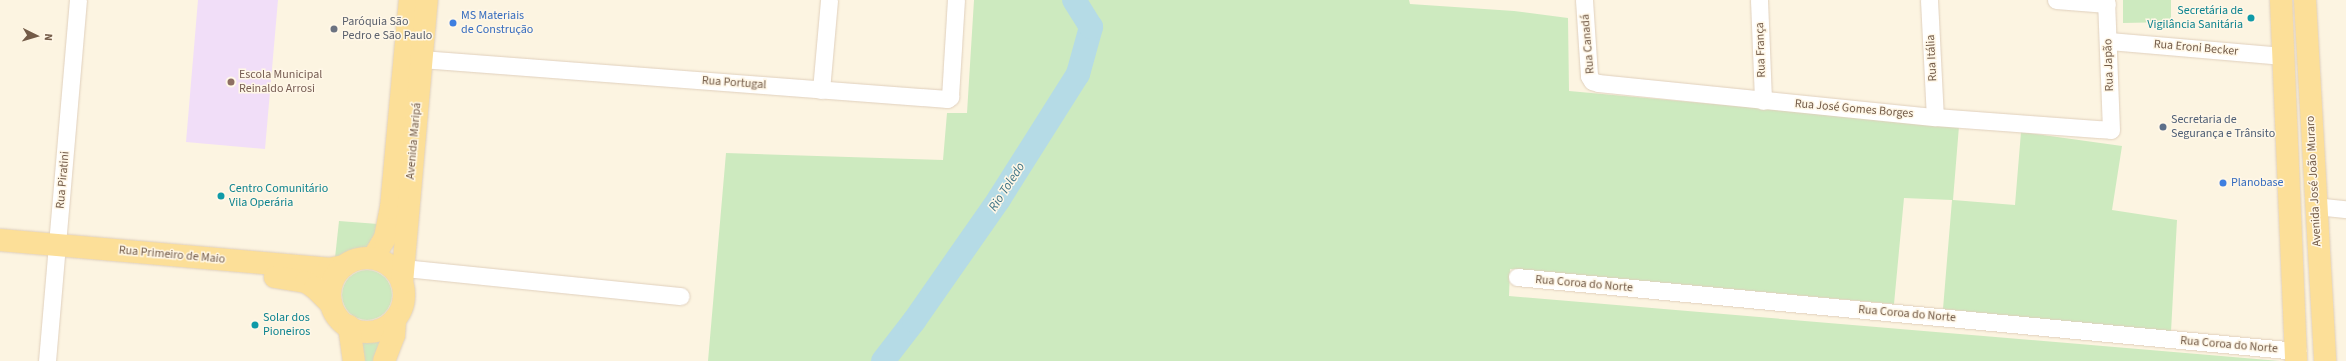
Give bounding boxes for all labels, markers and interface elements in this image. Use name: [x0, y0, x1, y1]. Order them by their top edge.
place label: Secretária de Vigilância Sanitária: [2147, 4, 2243, 32]
place label: MS Materiais de Construção: [461, 9, 533, 37]
street label: Rua Canadá: [1578, 13, 1598, 75]
marker: Secretária de Vigilância Sanitária: [2246, 13, 2256, 23]
place label: Paróquia São Pedro e São Paulo: [342, 15, 432, 43]
north arrow: [16, 16, 56, 56]
marker: MS Materiais de Construção: [448, 18, 458, 28]
street label: Rua França: [1753, 22, 1769, 78]
marker: Paróquia São Pedro e São Paulo: [329, 24, 339, 34]
text: N: [41, 33, 56, 41]
street label: Rua Itália: [1924, 34, 1940, 82]
street label: Rua Eroni Becker: [2153, 37, 2239, 59]
street label: Rua Japão: [2101, 38, 2117, 92]
place label: Escola Municipal Reinaldo Arrosi: [239, 68, 322, 96]
street label: Rua Portugal: [701, 74, 767, 92]
marker: Escola Municipal Reinaldo Arrosi: [226, 77, 236, 87]
street label: Rua José Gomes Borges: [1794, 97, 1914, 121]
street label: Avenida Maripá: [403, 102, 425, 180]
place label: Secretaria de Segurança e Trânsito: [2171, 113, 2275, 141]
street label: Avenida José João Muraro: [2303, 115, 2325, 247]
marker: Secretaria de Segurança e Trânsito: [2158, 122, 2168, 132]
street label: Rua Piratini: [53, 151, 73, 209]
water label: Rio Toledo: [985, 160, 1029, 214]
place label: Planobase: [2231, 176, 2283, 190]
marker: Planobase: [2218, 178, 2228, 188]
place label: Centro Comunitário Vila Operária: [229, 182, 328, 210]
marker: Centro Comunitário Vila Operária: [216, 191, 226, 201]
street label: Rua Primeiro de Maio: [118, 243, 226, 267]
street label: Rua Coroa do Norte: [1535, 273, 1633, 295]
street label: Rua Coroa do Norte: [1858, 303, 1956, 325]
place label: Solar dos Pioneiros: [263, 311, 310, 339]
marker: Solar dos Pioneiros: [250, 320, 260, 330]
street label: Rua Coroa do Norte: [2180, 334, 2278, 356]

